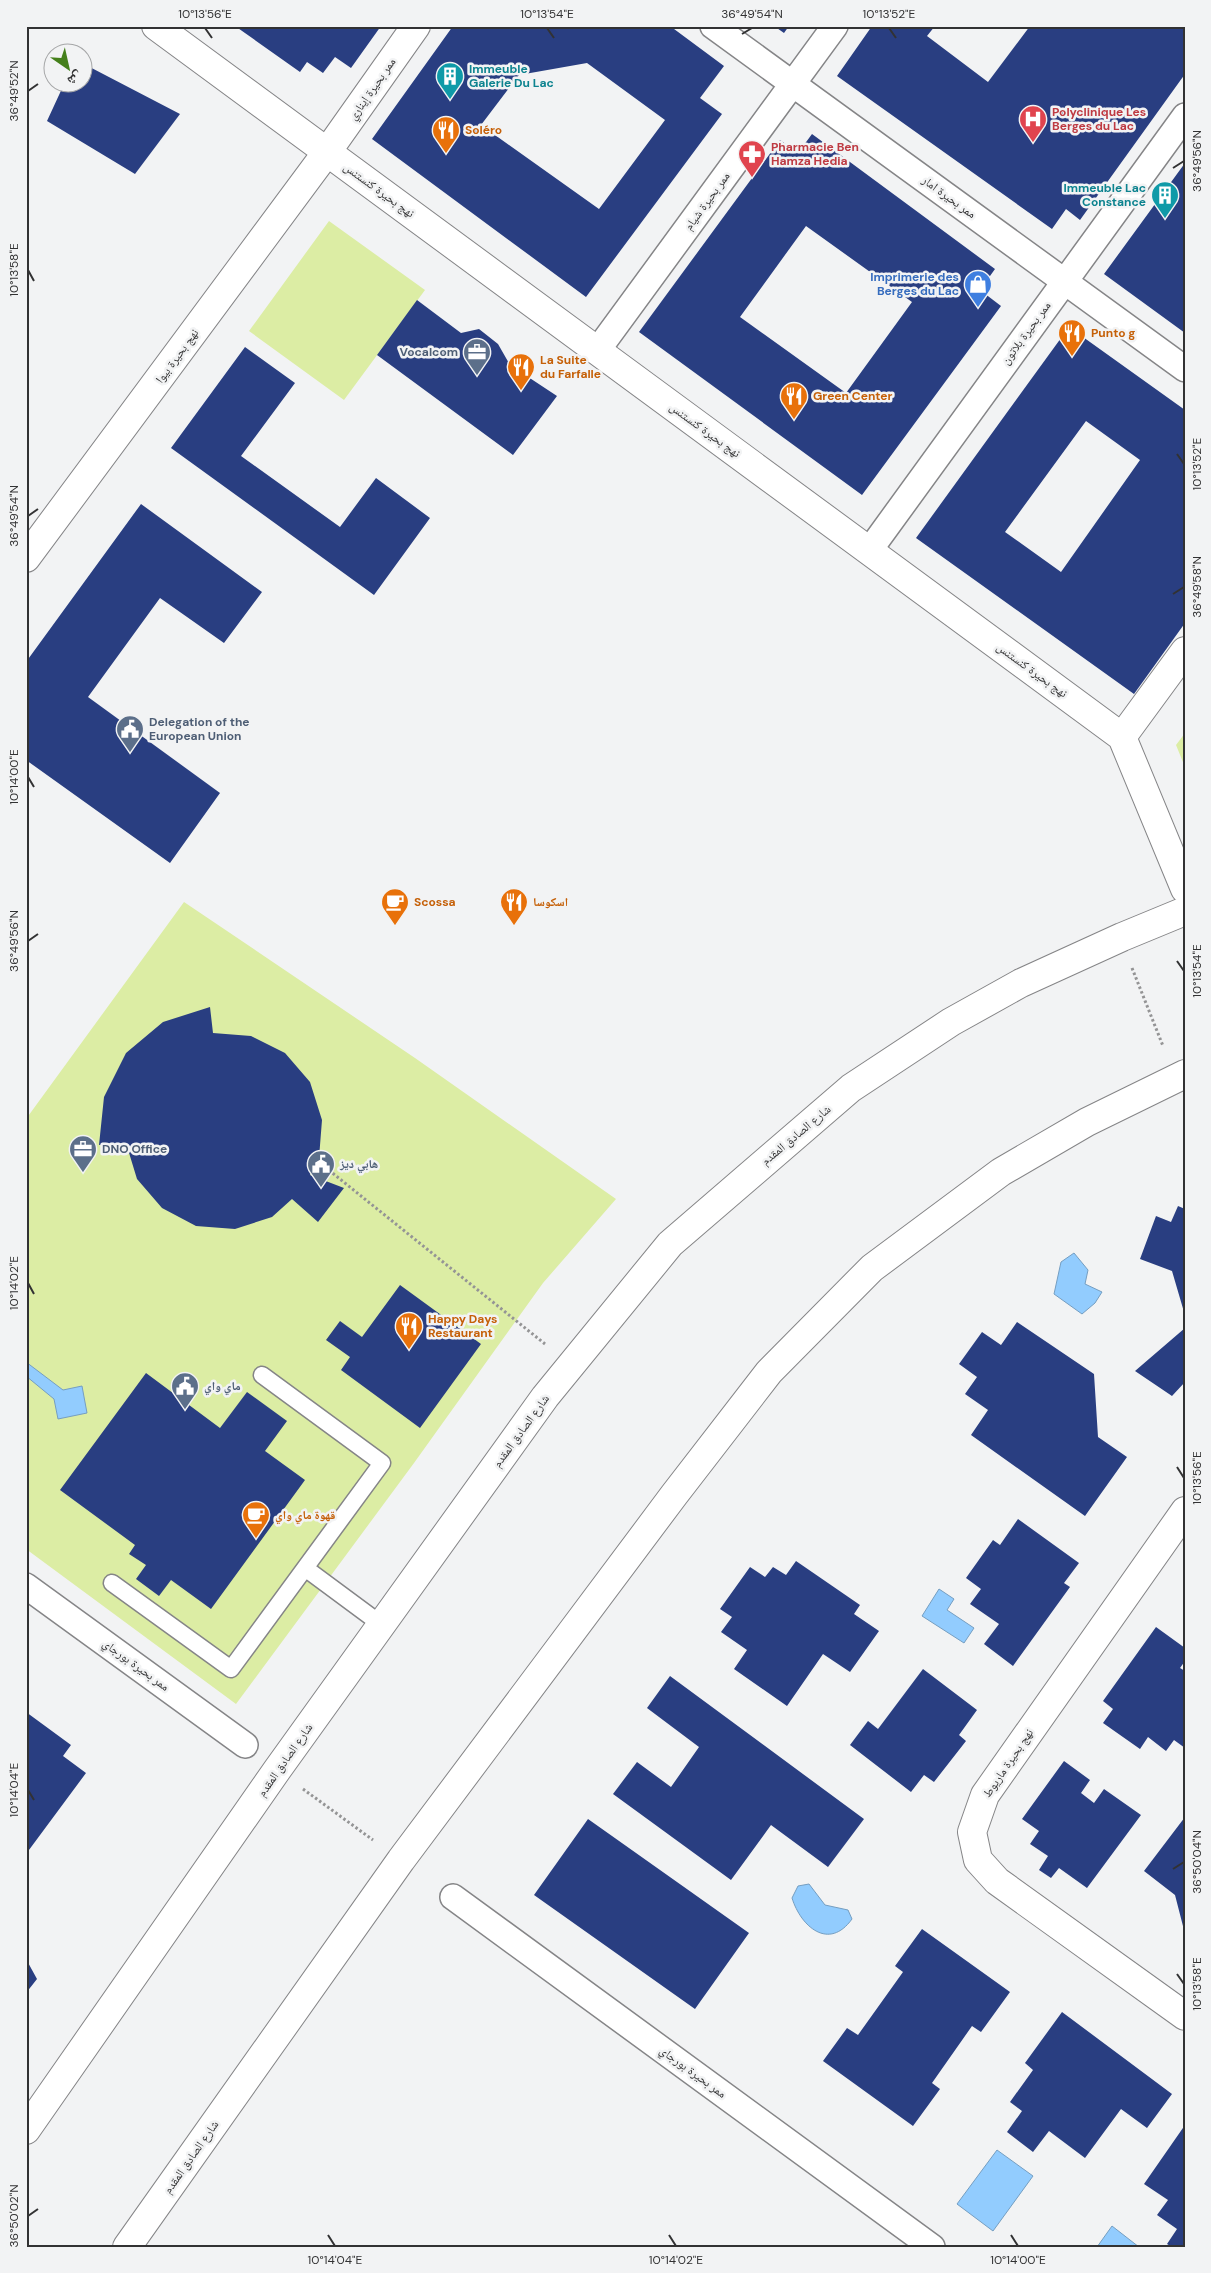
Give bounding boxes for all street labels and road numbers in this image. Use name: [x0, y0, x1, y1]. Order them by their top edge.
street label: ممر بحيرة إيناري: [345, 55, 401, 124]
street label: نهج بحيرة كنستنس: [340, 159, 418, 221]
street label: ممر بحيرة شيام: [681, 169, 733, 233]
street label: ممر بحيرة امار: [918, 171, 979, 222]
street label: ممر بحيرة بلاتون: [998, 298, 1054, 368]
street label: نهج بحيرة بيوا: [152, 326, 202, 386]
street label: نهج بحيرة كنستنس: [666, 399, 744, 461]
street label: نهج بحيرة كنستنس: [993, 639, 1071, 701]
street label: شارع الصادق المقدم: [758, 1101, 834, 1169]
street label: شارع الصادق المقدم: [489, 1391, 553, 1471]
street label: ممر بحيرة بورجاي: [98, 1635, 173, 1696]
street label: شارع الصادق المقدم: [254, 1720, 316, 1800]
street label: نهج بحيرة ماريوط: [979, 1725, 1037, 1801]
street label: ممر بحيرة بورجاي: [655, 2042, 730, 2103]
street label: شارع الصادق المقدم: [160, 2117, 222, 2197]

